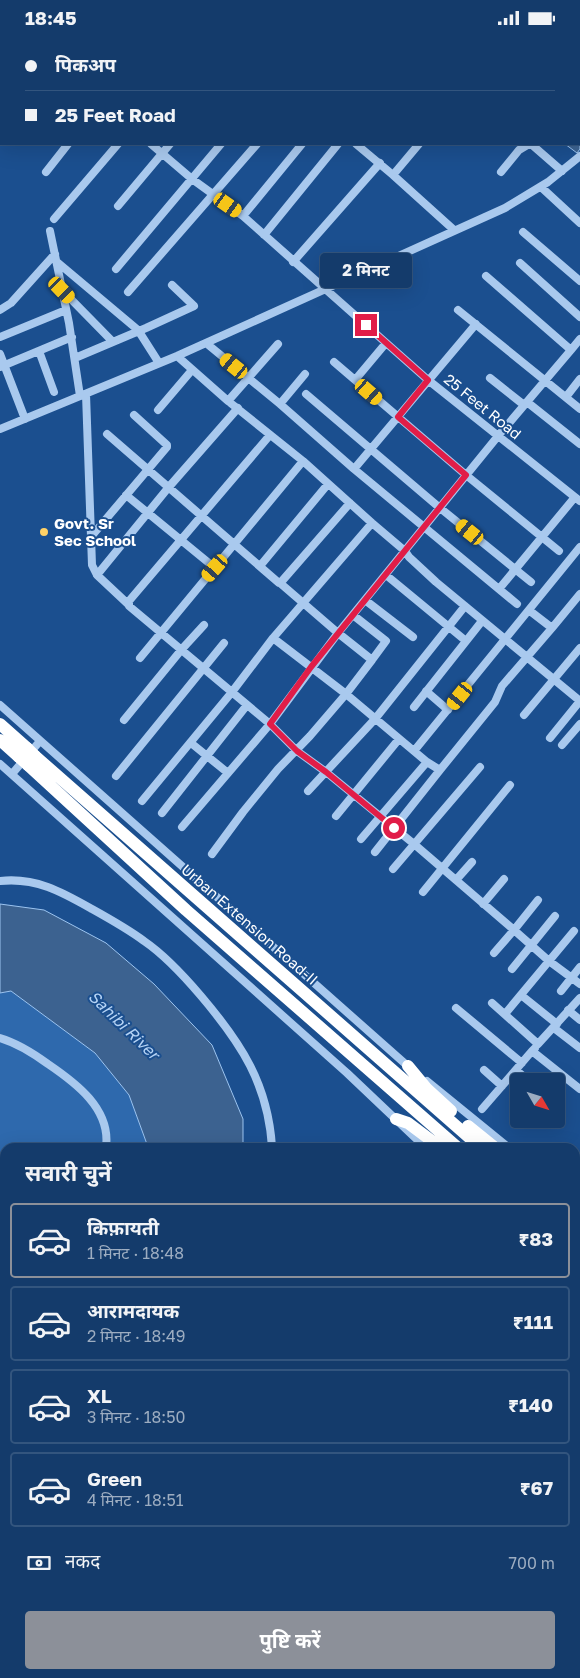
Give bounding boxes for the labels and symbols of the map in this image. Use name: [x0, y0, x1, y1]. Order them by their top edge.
car: [211, 190, 244, 220]
callout: 2 मिनट: [320, 253, 412, 287]
car: [46, 274, 77, 306]
route end: [355, 314, 377, 336]
car: [217, 351, 250, 381]
street label: 25 Feet Road: [441, 369, 525, 443]
car: [352, 376, 385, 408]
place label: Govt. Sr Sec School: [54, 514, 136, 549]
car: [453, 517, 486, 547]
marker: Govt. Sr Sec School: [38, 526, 50, 538]
car: [199, 552, 230, 584]
car: [444, 680, 475, 712]
route start: [383, 817, 405, 839]
street label: Urban Extension Road-II: [178, 860, 322, 988]
water label: Sahibi River: [84, 986, 166, 1066]
north arrow: [510, 1073, 565, 1127]

